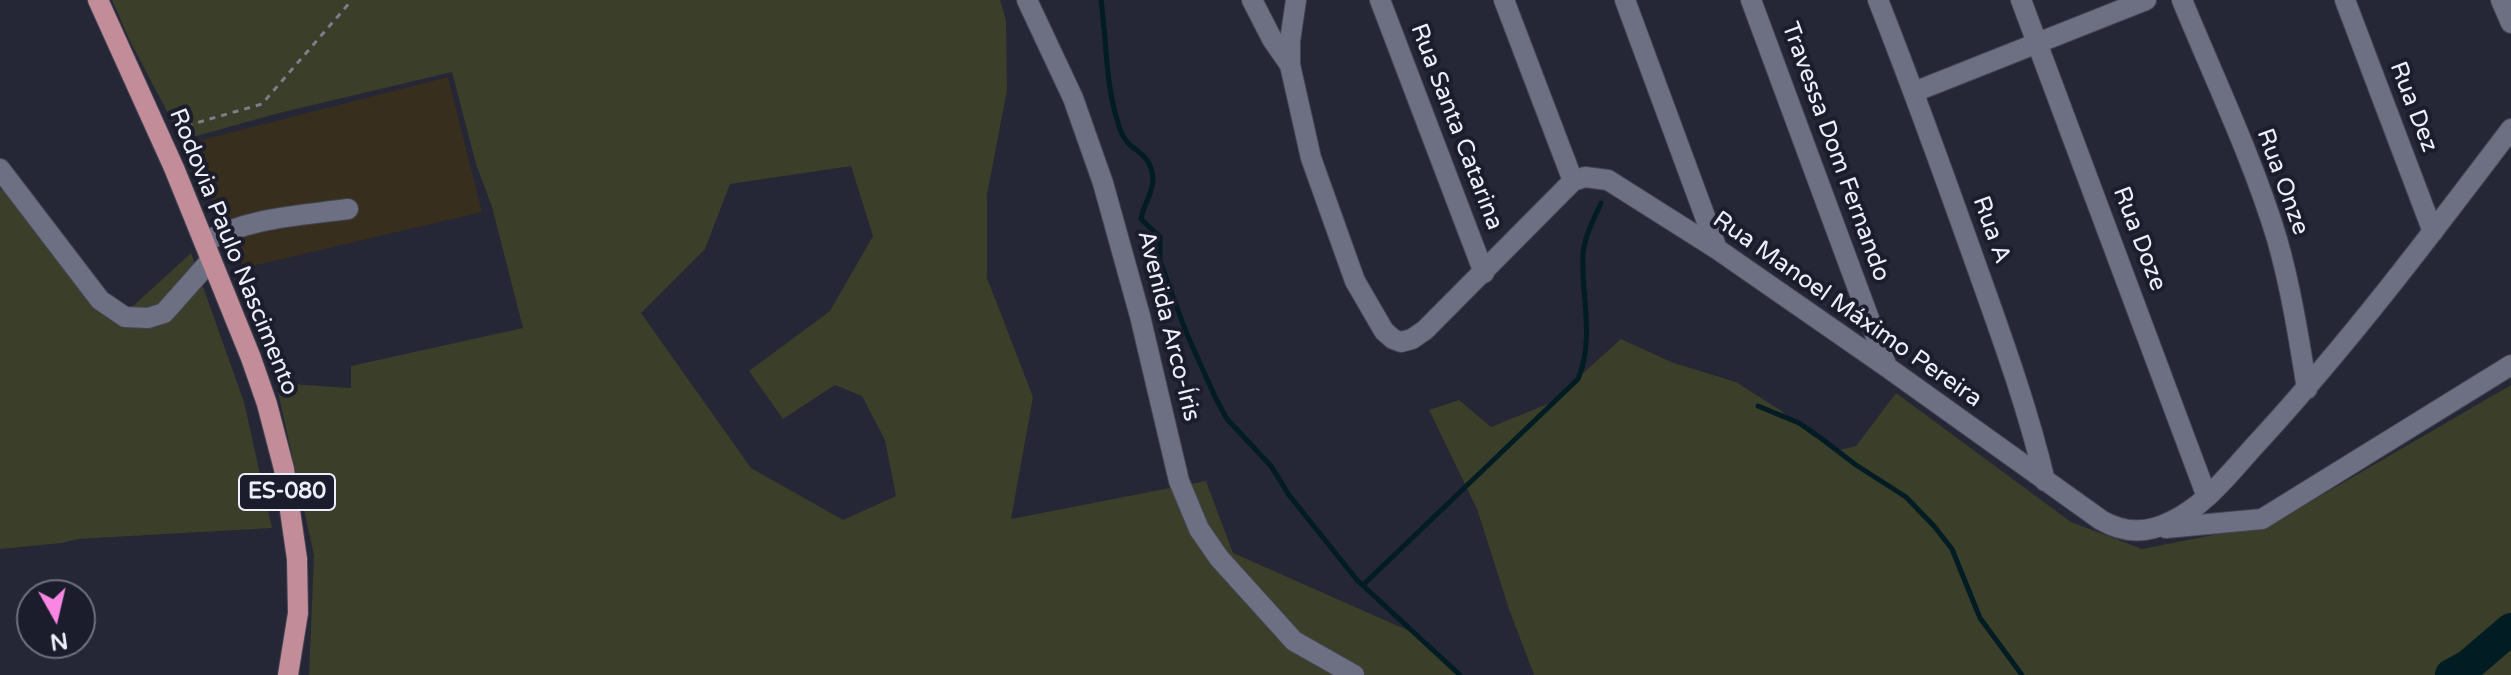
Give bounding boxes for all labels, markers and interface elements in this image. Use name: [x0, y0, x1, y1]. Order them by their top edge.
street label: Travessa Dom Fernando: [1775, 18, 1895, 286]
street label: Rua Santa Catarina: [1403, 20, 1509, 234]
street label: Rua Dez: [2383, 58, 2443, 156]
street label: Rodovia Paulo Nascimento: [162, 104, 304, 400]
street label: Rua Onze: [2250, 125, 2314, 239]
street label: Rua Doze: [2106, 183, 2172, 295]
street label: Rua A: [1966, 192, 2016, 268]
street label: Rua Manoel Máximo Pereira: [1707, 206, 1987, 414]
street label: Avenida Arco-Íris: [1130, 228, 1206, 424]
road number: ES-080: [239, 474, 335, 510]
north arrow: [16, 579, 96, 659]
text: N: [49, 627, 70, 655]

